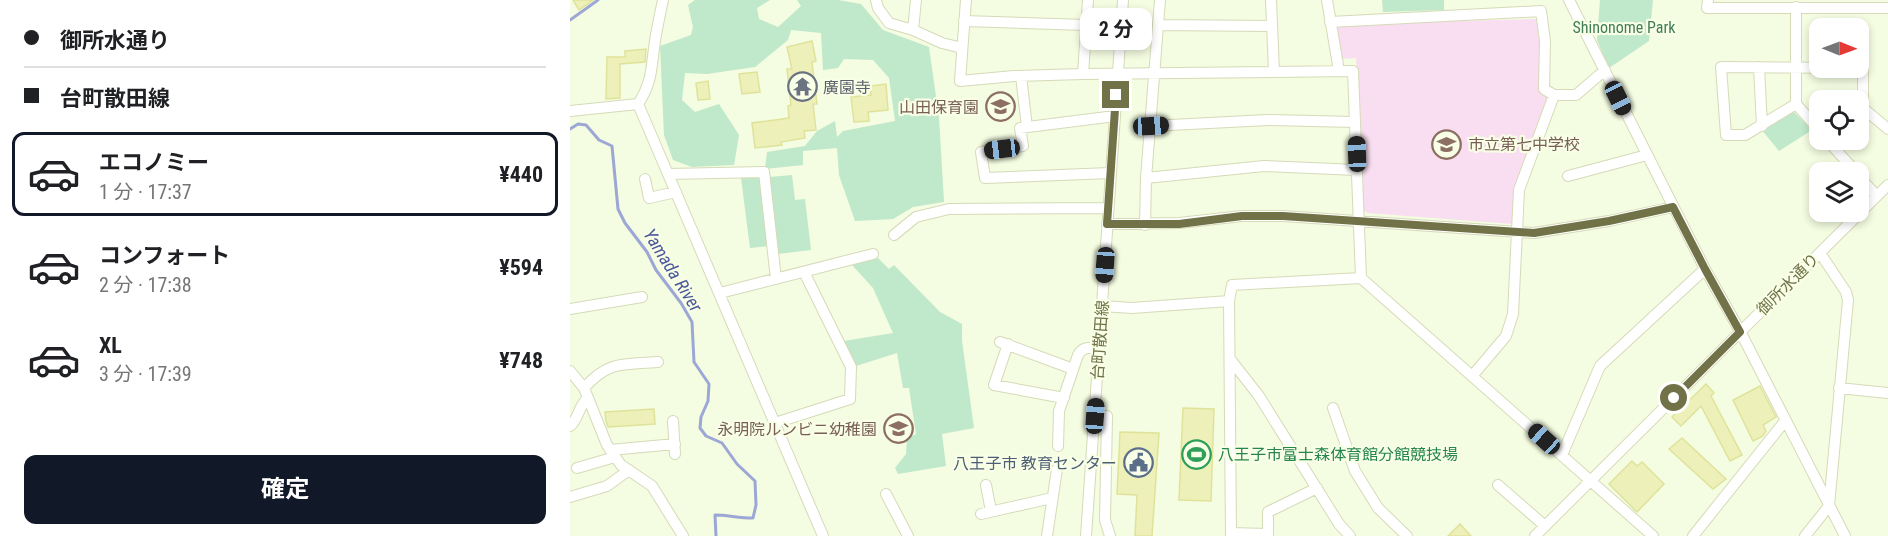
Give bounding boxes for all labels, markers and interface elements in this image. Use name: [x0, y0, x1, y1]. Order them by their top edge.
callout: 2 分: [1080, 8, 1152, 50]
text: 2 分: [1099, 17, 1133, 41]
park label: Shinonome Park: [1572, 18, 1676, 37]
north arrow: [1809, 18, 1869, 78]
map controls: [1809, 18, 1869, 222]
text: 御所水通り: [60, 28, 170, 53]
temple icon: 廣園寺: [786, 71, 818, 103]
place label: 廣園寺: [823, 78, 871, 97]
car: [1602, 78, 1634, 118]
route end: [1102, 81, 1129, 108]
text: 台町散田線: [60, 86, 170, 111]
button: locate: [1809, 90, 1869, 150]
school or university icon: 山田保育園: [984, 91, 1016, 123]
place label: 山田保育園: [899, 98, 979, 117]
car: [1133, 116, 1169, 136]
school or university icon: 市立第七中学校: [1431, 128, 1463, 160]
place label: 市立第七中学校: [1468, 135, 1580, 154]
car: [1347, 136, 1367, 172]
car: [983, 138, 1021, 160]
icon: car: [27, 147, 81, 201]
text: エコノミー: [99, 150, 209, 175]
text: ¥440: [499, 162, 543, 187]
button: layers: [1809, 162, 1869, 222]
text: 1 分 · 17:37: [99, 180, 192, 204]
water label: Yamada River: [639, 225, 707, 316]
icon: car: [27, 240, 81, 294]
text: コンフォート: [99, 243, 230, 268]
car: [1095, 246, 1115, 284]
street label: 御所水通り: [1753, 249, 1823, 319]
text: ¥594: [499, 255, 543, 280]
text: 2 分 · 17:38: [99, 273, 192, 297]
street label: 台町散田線: [1088, 299, 1112, 381]
icon: car: [27, 333, 81, 387]
text: XL: [99, 333, 122, 358]
text: ¥748: [499, 348, 543, 373]
text: 3 分 · 17:39: [99, 362, 192, 386]
route start: [1660, 384, 1687, 411]
car: [1085, 397, 1105, 435]
school or university icon: 永明院ルンビニ幼稚園: [882, 413, 914, 445]
place label: 永明院ルンビニ幼稚園: [717, 420, 877, 439]
car: [1525, 420, 1563, 458]
sports icon: 八王子市富士森体育館分館競技場: [1181, 438, 1213, 470]
place label: 八王子市富士森体育館分館競技場: [1218, 445, 1458, 464]
public building icon: 八王子市 教育センター: [1122, 447, 1154, 479]
place label: 八王子市 教育センター: [953, 454, 1117, 473]
button: 確定: [24, 455, 546, 524]

